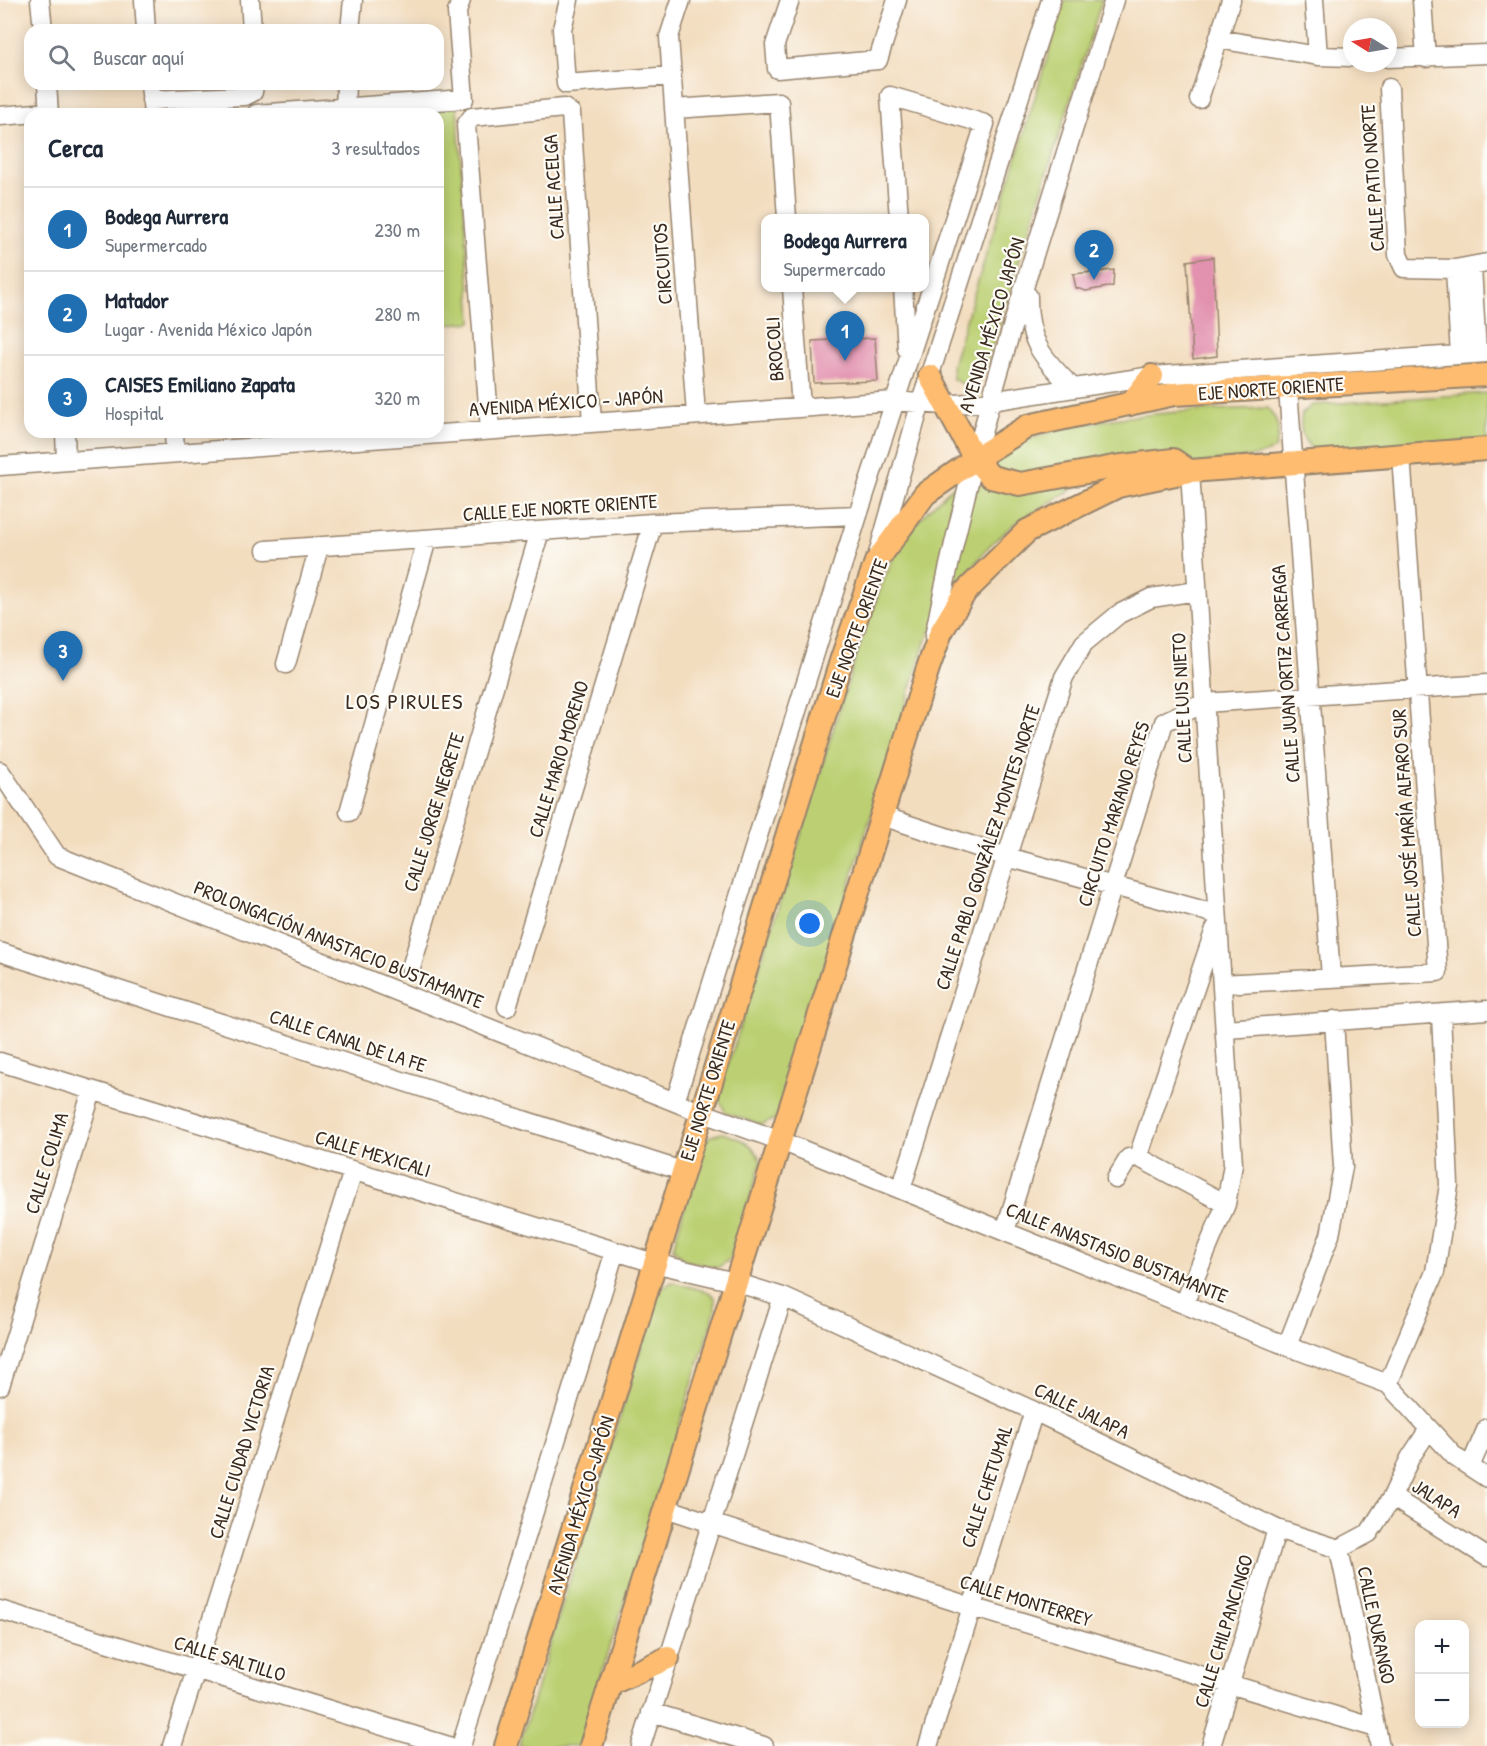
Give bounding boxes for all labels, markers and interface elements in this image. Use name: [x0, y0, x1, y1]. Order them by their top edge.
north arrow: [1343, 18, 1397, 72]
search box: [24, 24, 444, 90]
icon: search: [45, 41, 78, 74]
text: Buscar aquí: [93, 42, 185, 72]
street label: CALLE PATIO NORTE: [1353, 103, 1391, 252]
text: Cerca: [48, 130, 103, 165]
street label: CALLE ACELGA: [536, 133, 570, 241]
text: 3 resultados: [331, 134, 420, 161]
text: Bodega Aurrera: [105, 201, 228, 231]
popup: [761, 214, 929, 292]
text: 1: [64, 216, 71, 243]
text: 230 m: [375, 216, 420, 243]
street label: CIRCUITOS: [646, 223, 678, 305]
text: Bodega Aurrera: [783, 225, 907, 255]
pin: 2: [1074, 230, 1114, 280]
text: Supermercado: [105, 231, 207, 258]
street label: AVENIDA MÉXICO JAPÓN: [952, 234, 1030, 416]
text: Supermercado: [783, 255, 886, 282]
text: Matador: [105, 285, 169, 315]
text: 2: [63, 300, 72, 327]
text: 280 m: [375, 300, 420, 327]
pin: 1: [826, 312, 864, 361]
text: Lugar · Avenida México Japón: [105, 315, 312, 342]
street label: BROCOLI: [758, 316, 790, 382]
text: CAISES Emiliano Zapata: [105, 369, 295, 399]
street label: EJE NORTE ORIENTE: [1197, 369, 1345, 407]
street label: AVENIDA MÉXICO - JAPÓN: [468, 382, 664, 422]
text: 3: [63, 384, 72, 411]
text: 320 m: [375, 384, 420, 411]
text: Hospital: [105, 399, 163, 426]
street label: CALLE EJE NORTE ORIENTE: [462, 487, 658, 527]
street label: EJE NORTE ORIENTE: [818, 555, 894, 701]
street label: CALLE JUAN ORTIZ CARREAGA: [1264, 564, 1306, 784]
pin: 3: [44, 632, 82, 681]
street label: CALLE LUIS NIETO: [1164, 632, 1198, 764]
street label: CALLE MARIO MORENO: [521, 677, 595, 841]
district label: LOS PIRULES: [346, 686, 464, 716]
street label: CALLE PABLO GONZÁLEZ MONTES NORTE: [928, 701, 1046, 993]
street label: CALLE JOSÉ MARÍA ALFARO SUR: [1385, 708, 1427, 938]
street label: CIRCUITO MARIANO REYES: [1070, 718, 1156, 910]
street label: CALLE JORGE NEGRETE: [396, 729, 470, 895]
street label: PROLONGACIÓN ANASTACIO BUSTAMANTE: [190, 873, 488, 1015]
your location: [795, 909, 824, 938]
street label: CALLE CANAL DE LA FE: [266, 1002, 430, 1078]
street label: EJE NORTE ORIENTE: [673, 1016, 741, 1164]
street label: CALLE COLIMA: [18, 1109, 74, 1217]
street label: CALLE MEXICALI: [312, 1123, 434, 1183]
street label: CALLE ANASTASIO BUSTAMANTE: [1002, 1195, 1232, 1309]
street label: CALLE CIUDAD VICTORIA: [202, 1362, 280, 1542]
street label: CALLE JALAPA: [1030, 1375, 1134, 1445]
street label: AVENIDA MÉXICO-JAPÓN: [540, 1412, 620, 1598]
street label: CALLE CHETUMAL: [953, 1421, 1019, 1551]
street label: JALAPA: [1407, 1472, 1467, 1524]
street label: CALLE CHILPANCINGO: [1187, 1551, 1259, 1711]
street label: CALLE DURANGO: [1351, 1564, 1403, 1686]
street label: CALLE MONTERREY: [957, 1567, 1095, 1633]
map controls: [1415, 1620, 1469, 1728]
button: +: [1415, 1620, 1469, 1674]
street label: CALLE SALTILLO: [171, 1628, 289, 1688]
button: −: [1415, 1674, 1469, 1728]

